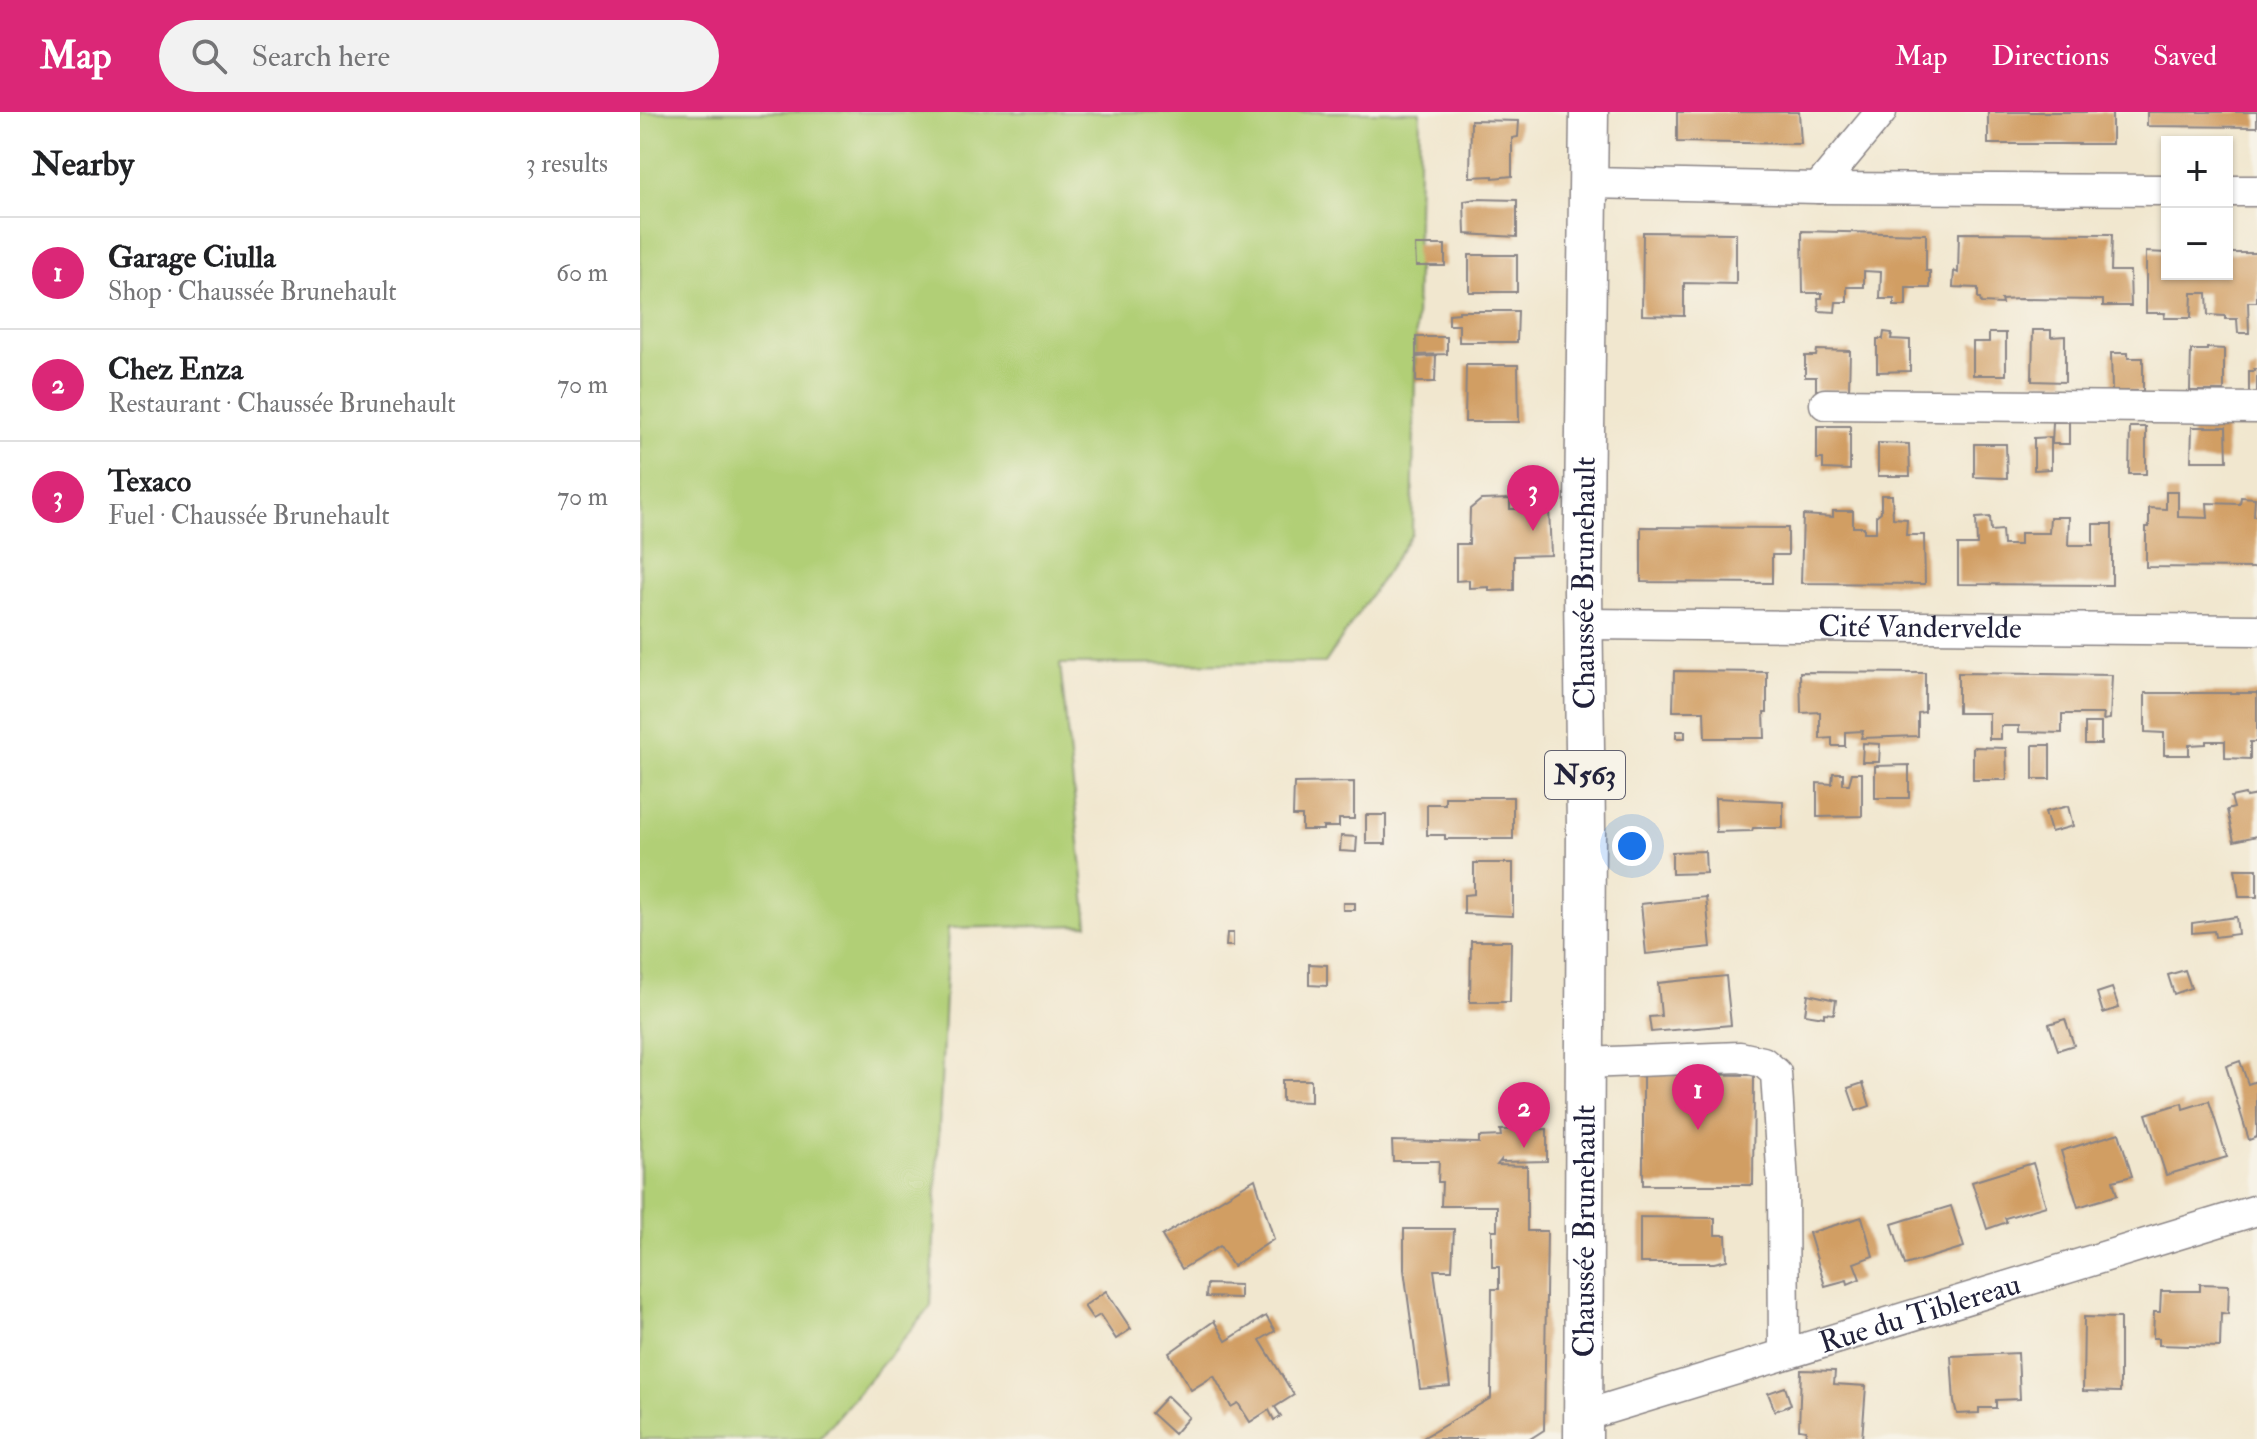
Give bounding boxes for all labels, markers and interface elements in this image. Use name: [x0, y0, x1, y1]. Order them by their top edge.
search box: [159, 20, 719, 92]
text: Map: [40, 32, 111, 80]
icon: search: [187, 34, 231, 78]
text: Search here: [251, 38, 390, 75]
text: Map: [1895, 39, 1948, 74]
text: Directions: [1992, 39, 2109, 74]
text: Saved: [2153, 39, 2217, 74]
map controls: [2161, 136, 2233, 280]
button: +: [2161, 136, 2233, 208]
text: Nearby: [32, 143, 134, 186]
text: 3 results: [526, 148, 608, 180]
button: −: [2161, 208, 2233, 280]
text: Garage Ciulla: [108, 239, 276, 276]
text: 1: [53, 257, 63, 289]
text: 60 m: [556, 257, 608, 289]
text: Shop · Chaussée Brunehault: [108, 276, 397, 308]
text: Chez Enza: [108, 351, 243, 388]
text: 2: [51, 369, 65, 401]
text: 70 m: [557, 369, 608, 401]
text: Restaurant · Chaussée Brunehault: [108, 388, 456, 420]
street label: Chaussée Brunehault: [1564, 456, 1603, 710]
text: Texaco: [108, 463, 191, 500]
pin: 3: [1507, 465, 1559, 531]
text: 3: [53, 481, 63, 513]
text: 70 m: [557, 481, 608, 513]
text: Fuel · Chaussée Brunehault: [108, 500, 390, 532]
street label: Cité Vandervelde: [1818, 608, 2022, 646]
road number: N563: [1545, 751, 1625, 799]
your location: [1612, 826, 1652, 866]
pin: 1: [1672, 1064, 1724, 1130]
pin: 2: [1498, 1082, 1550, 1148]
street label: Chaussée Brunehault: [1565, 1104, 1603, 1357]
street label: Rue du Tiblereau: [1815, 1265, 2025, 1361]

